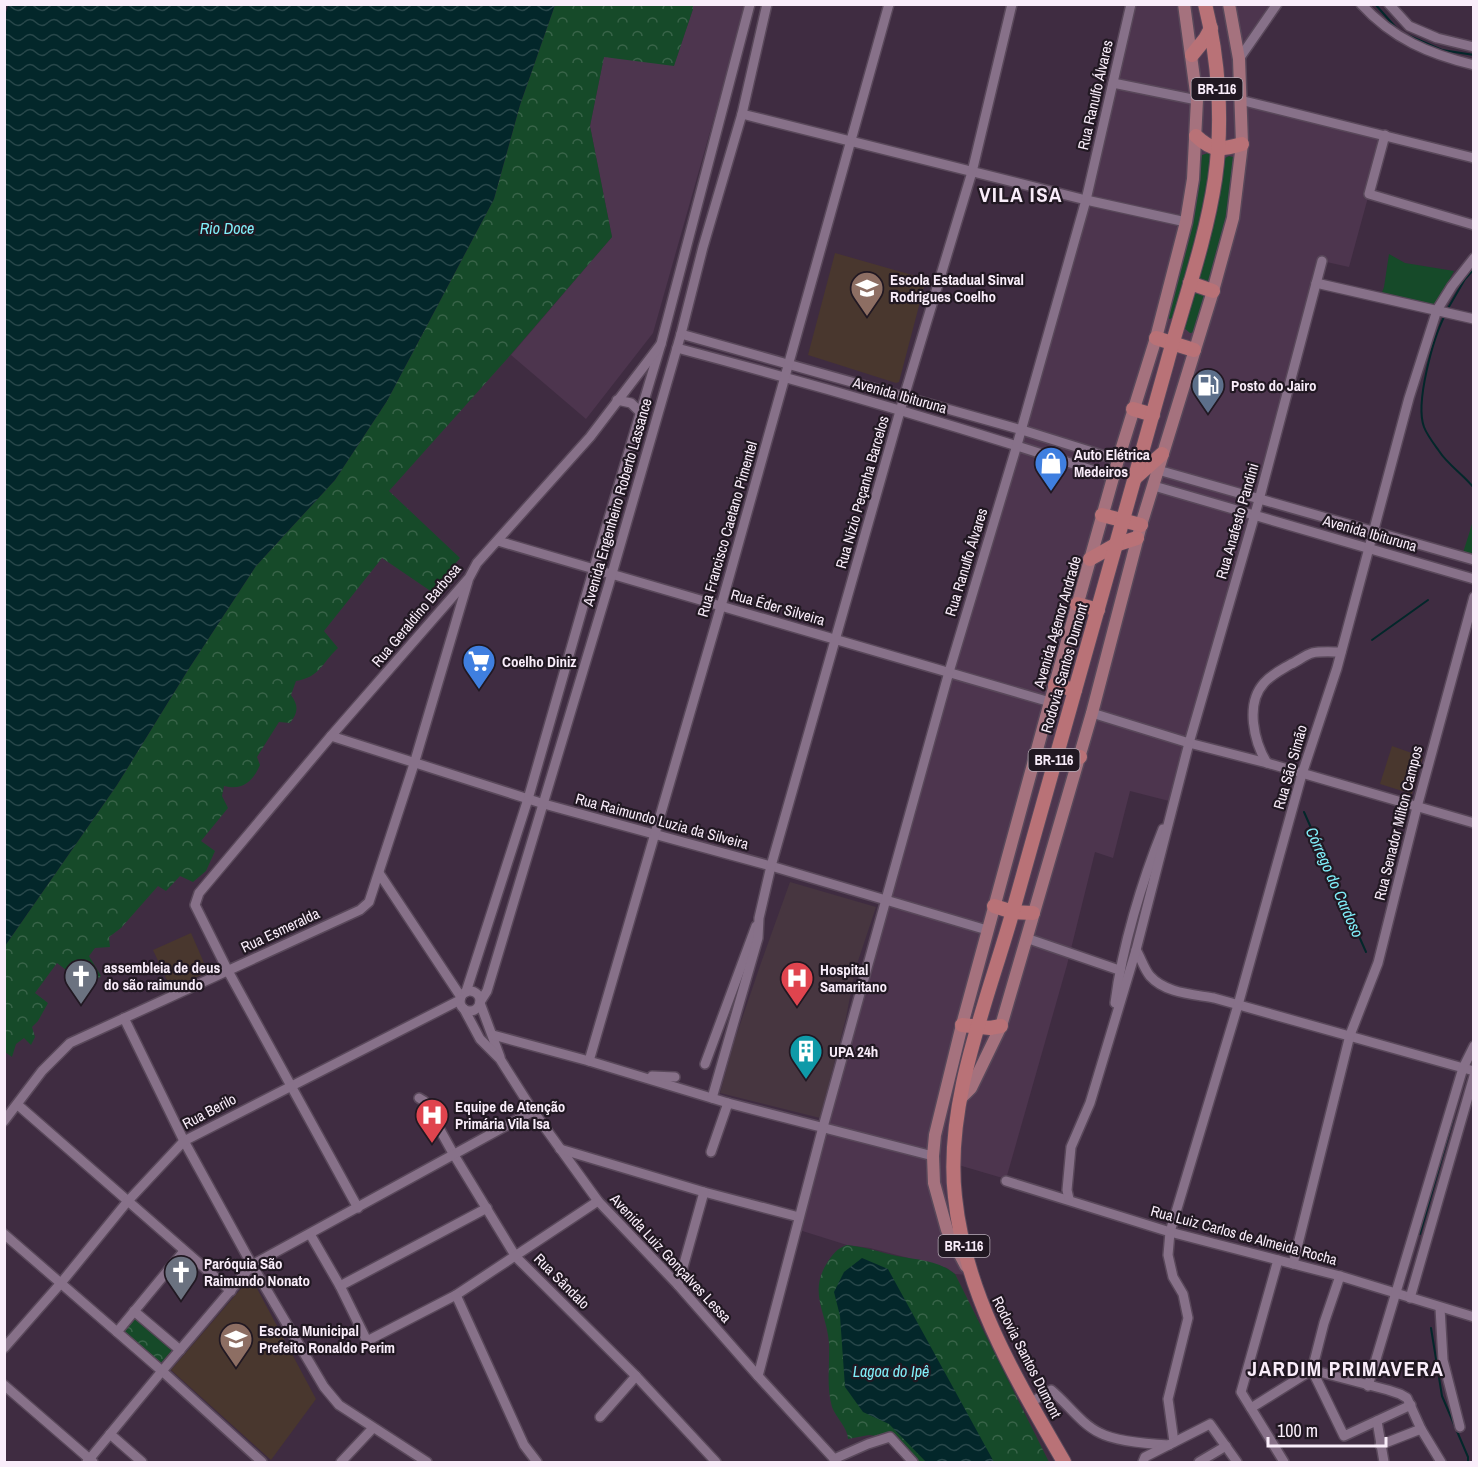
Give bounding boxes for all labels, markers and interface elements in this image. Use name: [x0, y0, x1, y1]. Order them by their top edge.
street label: Rua Ranulfo Álvares: [1072, 38, 1118, 152]
road number: BR-116: [1192, 78, 1242, 100]
district label: VILA ISA: [979, 180, 1063, 209]
water label: Rio Doce: [200, 217, 254, 239]
place label: Escola Estadual Sinval Rodrigues Coelho: [890, 269, 1024, 307]
school or university icon: Escola Estadual Sinval Rodrigues Coelho: [849, 270, 885, 317]
fuel station icon: Posto do Jairo: [1190, 367, 1226, 414]
street label: Avenida Ibituruna: [850, 371, 950, 418]
place label: Posto do Jairo: [1231, 375, 1316, 396]
street label: Avenida Engenheiro Roberto Lassance: [577, 396, 657, 609]
street label: Rua Nízio Peçanha Barcelos: [830, 413, 894, 571]
street label: Rua Francisco Caetano Pimentel: [692, 439, 762, 619]
place label: Auto Elétrica Medeiros: [1074, 444, 1150, 482]
shop icon: Auto Elétrica Medeiros: [1033, 445, 1069, 492]
street label: Rua Anafesto Pandini: [1210, 461, 1264, 581]
street label: Rua Ranulfo Álvares: [940, 505, 992, 619]
street label: Avenida Ibituruna: [1320, 509, 1420, 556]
street label: Avenida Agenor Andrade: [1028, 553, 1086, 691]
street label: Rua Geraldino Barbosa: [366, 559, 466, 671]
street label: Rua Éder Silveira: [728, 584, 828, 631]
street label: Rodovia Santos Dumont: [1035, 600, 1093, 735]
supermarket icon: Coelho Diniz: [461, 643, 497, 690]
place label: Coelho Diniz: [502, 651, 577, 672]
street label: Rua São Simão: [1268, 722, 1312, 812]
street label: Rua Senador Milton Campos: [1369, 744, 1427, 902]
road number: BR-116: [1028, 749, 1080, 771]
street label: Rua Raimundo Luzia da Silveira: [573, 788, 751, 854]
water label: Córrego do Cardoso: [1301, 823, 1369, 941]
street label: Rua Esmeralda: [237, 903, 323, 957]
place label: assembleia de deus do são raimundo: [104, 957, 220, 995]
church icon: assembleia de deus do são raimundo: [63, 958, 99, 1005]
place label: Hospital Samaritano: [820, 959, 887, 997]
hospital icon: Hospital Samaritano: [779, 960, 815, 1007]
building icon: UPA 24h: [788, 1033, 824, 1080]
place label: UPA 24h: [829, 1041, 878, 1062]
street label: Rua Berilo: [178, 1088, 240, 1134]
place label: Equipe de Atenção Primária Vila Isa: [455, 1096, 565, 1134]
hospital icon: Equipe de Atenção Primária Vila Isa: [414, 1097, 450, 1144]
street label: Avenida Luiz Gonçalves Lessa: [605, 1188, 737, 1327]
street label: Rua Luiz Carlos de Almeida Rocha: [1148, 1200, 1340, 1270]
road number: BR-116: [938, 1235, 990, 1257]
street label: Rua Sândalo: [529, 1248, 595, 1314]
place label: Paróquia São Raimundo Nonato: [204, 1253, 310, 1291]
church icon: Paróquia São Raimundo Nonato: [163, 1254, 199, 1301]
street label: Rodovia Santos Dumont: [987, 1293, 1067, 1422]
place label: Escola Municipal Prefeito Ronaldo Perim: [259, 1320, 395, 1358]
school or university icon: Escola Municipal Prefeito Ronaldo Perim: [218, 1321, 254, 1368]
district label: JARDIM PRIMAVERA: [1248, 1354, 1444, 1383]
water label: Lagoa do Ipê: [853, 1360, 929, 1382]
scale bar: [1268, 1410, 1386, 1448]
text: 100 m: [1277, 1418, 1318, 1443]

